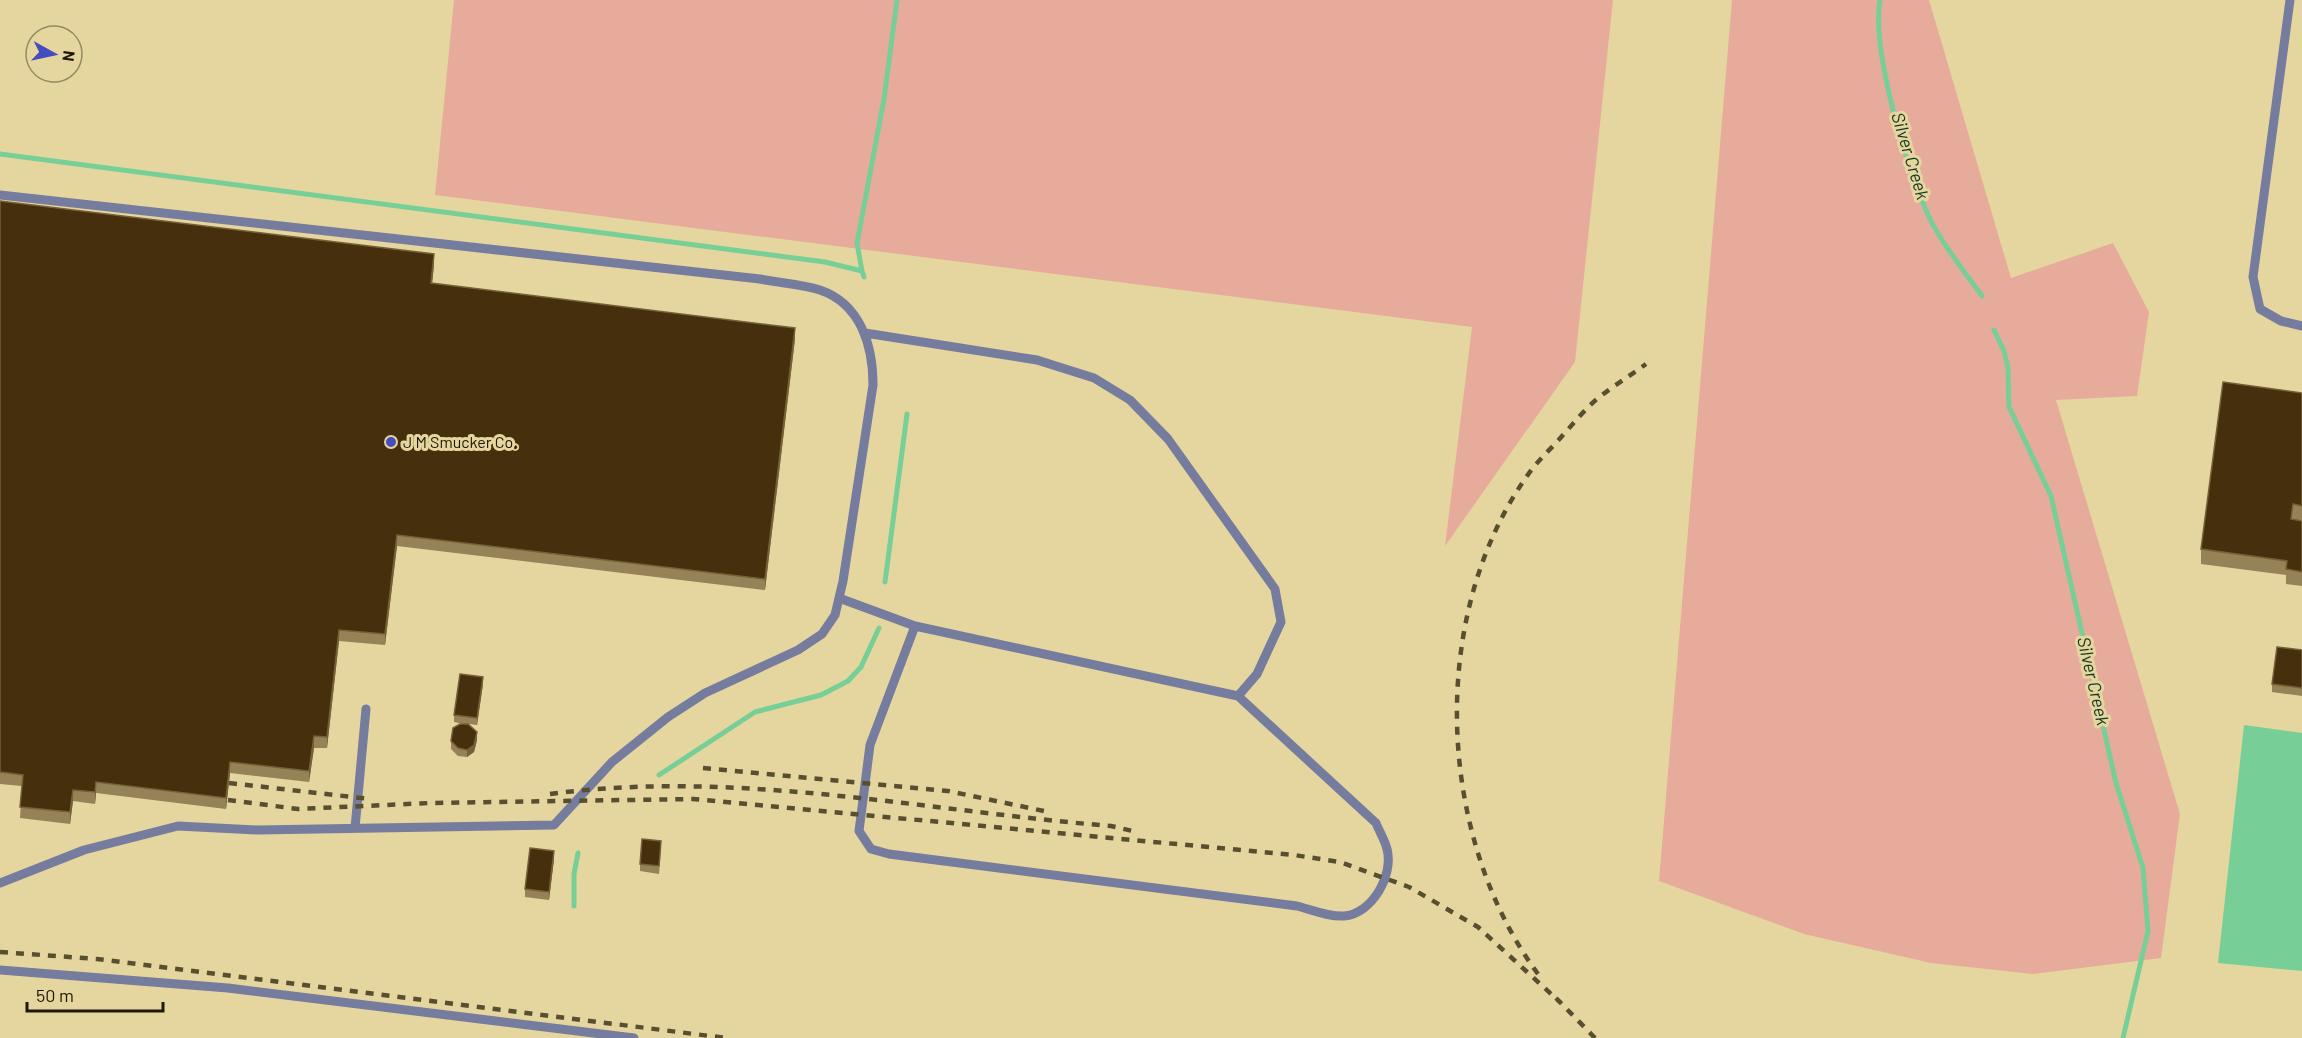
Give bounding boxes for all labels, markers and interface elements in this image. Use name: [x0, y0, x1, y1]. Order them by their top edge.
north arrow: [24, 24, 84, 84]
text: N: [59, 50, 79, 63]
water label: Silver Creek: [1887, 109, 1935, 202]
place label: J M Smucker Co.: [403, 432, 518, 451]
marker: J M Smucker Co.: [384, 435, 398, 449]
water label: Silver Creek: [2073, 634, 2115, 727]
scale bar: [27, 975, 164, 1013]
text: 50 m: [36, 984, 74, 1006]

